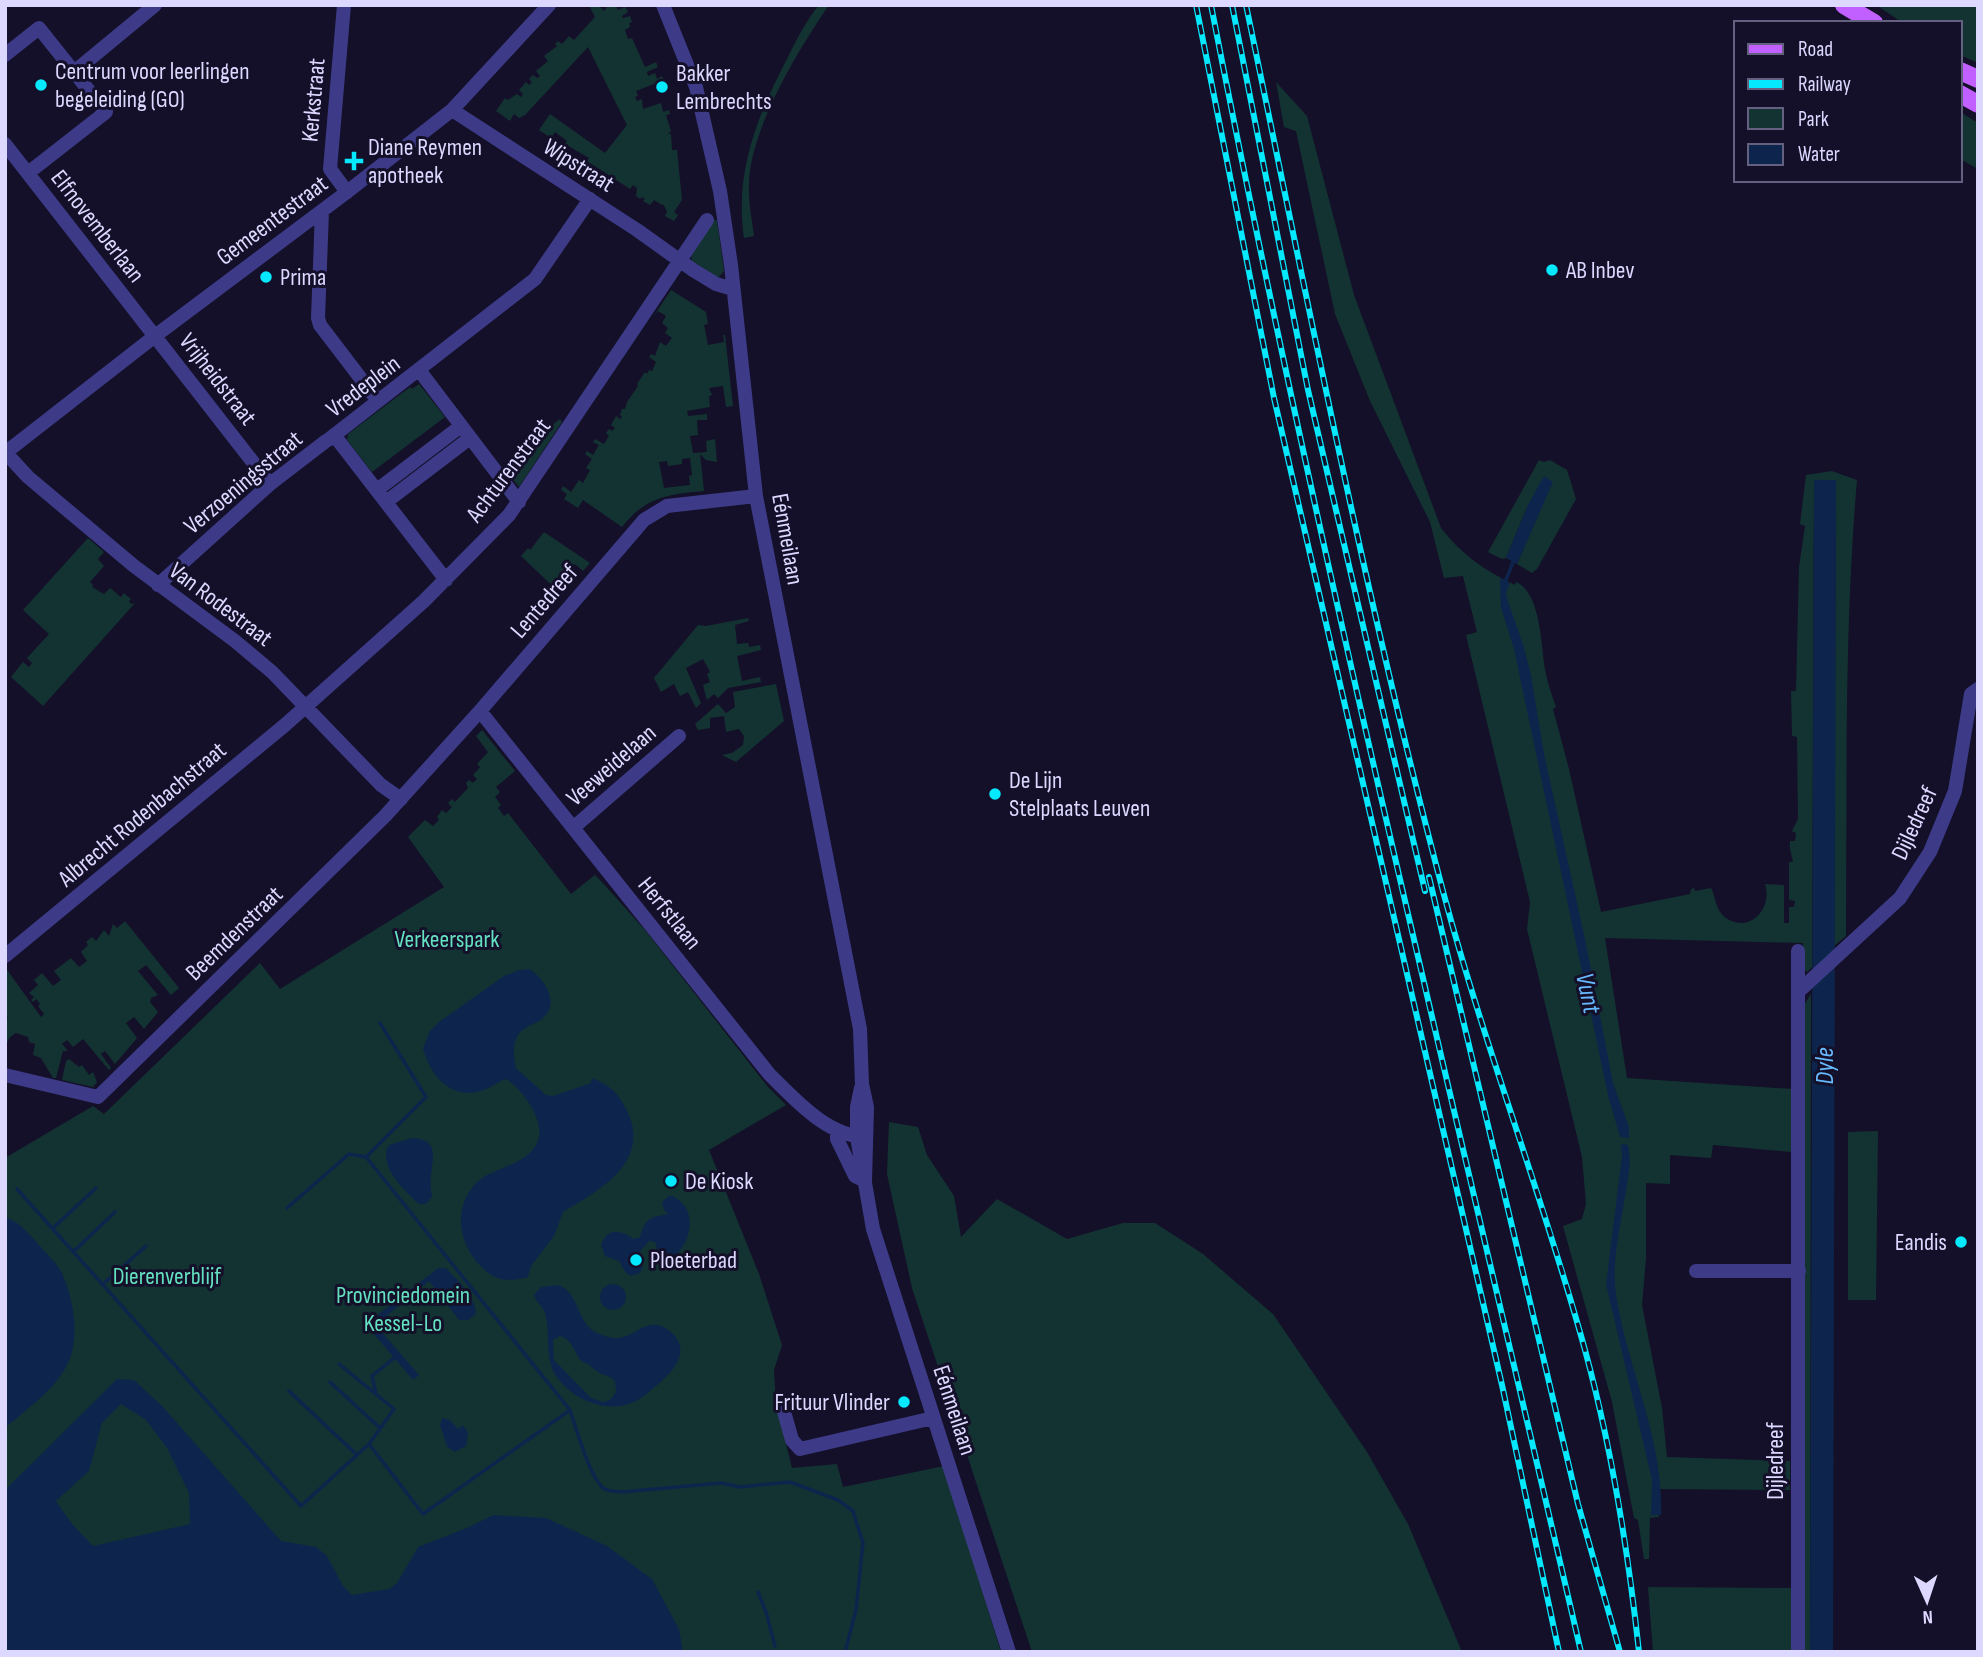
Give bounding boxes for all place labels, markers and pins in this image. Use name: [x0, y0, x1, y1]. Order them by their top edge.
place label: Centrum voor leerlingen begeleiding (GO): [55, 57, 249, 114]
place label: Bakker Lembrechts: [676, 59, 772, 116]
marker: Centrum voor leerlingen begeleiding (GO): [33, 77, 49, 93]
marker: Bakker Lembrechts: [654, 79, 670, 95]
place label: Diane Reymen apotheek: [368, 133, 482, 190]
marker: Diane Reymen apotheek: [346, 153, 362, 169]
place label: AB Inbev: [1565, 256, 1635, 285]
marker: AB Inbev: [1544, 262, 1560, 278]
place label: Prima: [280, 263, 326, 292]
marker: Prima: [258, 269, 274, 285]
place label: De Lijn Stelplaats Leuven: [1009, 766, 1150, 823]
marker: De Lijn Stelplaats Leuven: [987, 786, 1003, 802]
place label: De Kiosk: [685, 1167, 753, 1196]
marker: De Kiosk: [663, 1173, 679, 1189]
place label: Eandis: [1895, 1228, 1947, 1257]
marker: Eandis: [1953, 1234, 1969, 1250]
place label: Ploeterbad: [650, 1246, 737, 1275]
marker: Ploeterbad: [628, 1252, 644, 1268]
place label: Frituur Vlinder: [774, 1388, 890, 1417]
marker: Frituur Vlinder: [896, 1394, 912, 1410]

